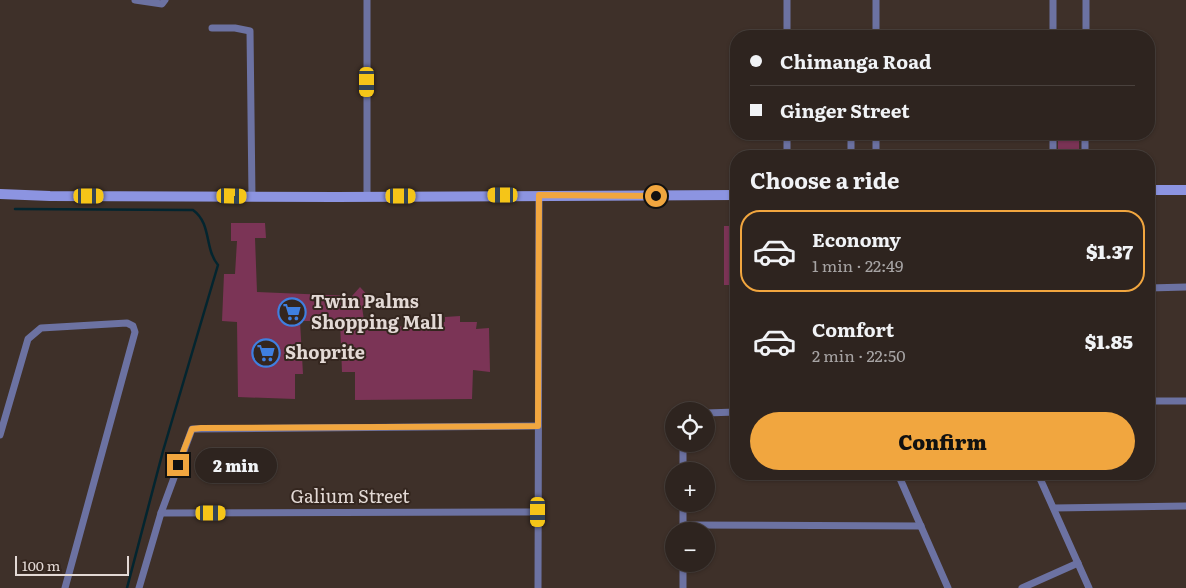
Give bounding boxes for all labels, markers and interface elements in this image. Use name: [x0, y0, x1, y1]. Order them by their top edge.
text: Chimanga Road: [780, 47, 932, 75]
car: [359, 67, 374, 97]
text: Ginger Street: [780, 96, 910, 124]
text: Choose a ride: [750, 163, 899, 196]
route start: [645, 185, 667, 207]
car: [216, 188, 247, 204]
car: [488, 188, 518, 203]
car: [74, 189, 104, 204]
car: [386, 189, 416, 204]
text: Economy: [812, 225, 901, 253]
icon: car: [752, 229, 797, 274]
text: $1.37: [1086, 237, 1133, 265]
text: 1 min · 22:49: [812, 253, 903, 277]
place label: Twin Palms Shopping Mall: [311, 287, 444, 335]
supermarket icon: Twin Palms Shopping Mall: [277, 297, 307, 327]
text: Comfort: [812, 315, 894, 343]
icon: car: [752, 319, 797, 364]
text: $1.85: [1085, 327, 1133, 355]
supermarket icon: Shoprite: [251, 338, 281, 368]
place label: Shoprite: [285, 338, 365, 365]
text: 2 min · 22:50: [812, 343, 905, 367]
map controls: [665, 402, 715, 572]
button: locate: [665, 402, 715, 452]
button: Confirm: [750, 412, 1135, 470]
callout: 2 min: [196, 448, 278, 482]
text: 2 min: [213, 453, 259, 477]
route end: [167, 454, 189, 476]
button: +: [665, 462, 715, 512]
street label: Galium Street: [290, 482, 410, 509]
car: [530, 497, 545, 527]
car: [196, 506, 226, 521]
button: −: [665, 522, 715, 572]
scale bar: [15, 553, 129, 576]
text: 100 m: [22, 555, 60, 575]

